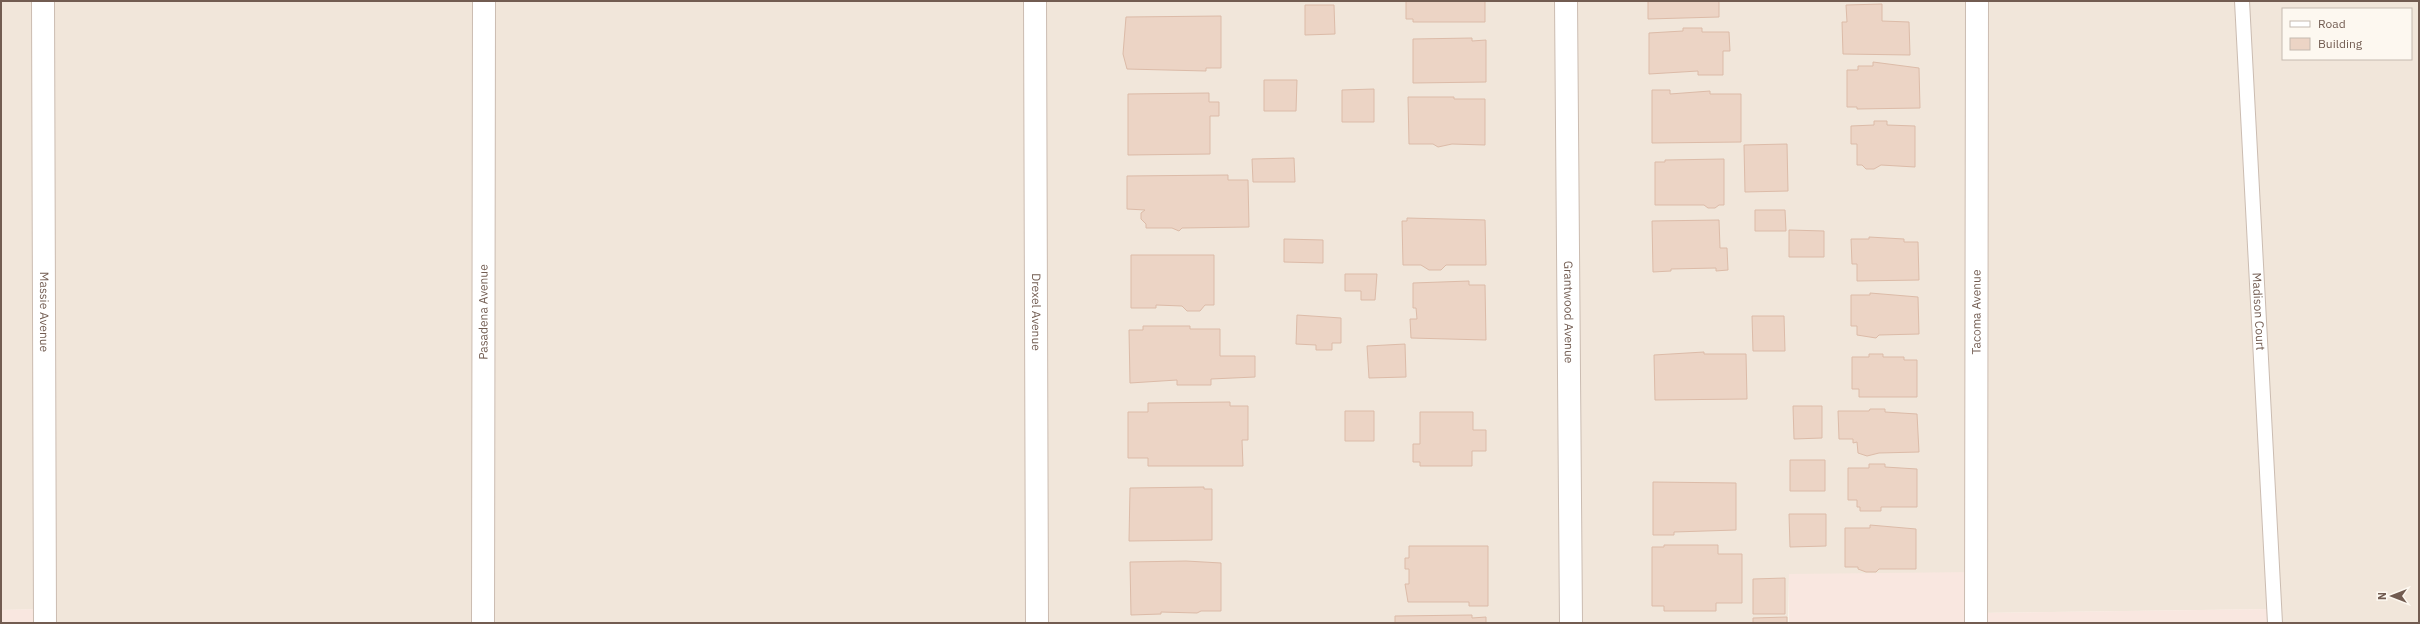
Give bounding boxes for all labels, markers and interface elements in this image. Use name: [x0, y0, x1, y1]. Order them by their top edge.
legend: [2282, 8, 2412, 60]
text: Road: [2318, 16, 2346, 31]
text: Building: [2318, 36, 2363, 51]
street label: Grantwood Avenue: [1561, 261, 1577, 364]
street label: Pasadena Avenue: [475, 264, 491, 360]
street label: Tacoma Avenue: [1968, 269, 1984, 355]
street label: Massie Avenue: [37, 272, 52, 353]
street label: Madison Court: [2249, 272, 2269, 351]
street label: Drexel Avenue: [1029, 273, 1044, 351]
north arrow: [2372, 576, 2412, 616]
text: N: [2375, 592, 2389, 600]

